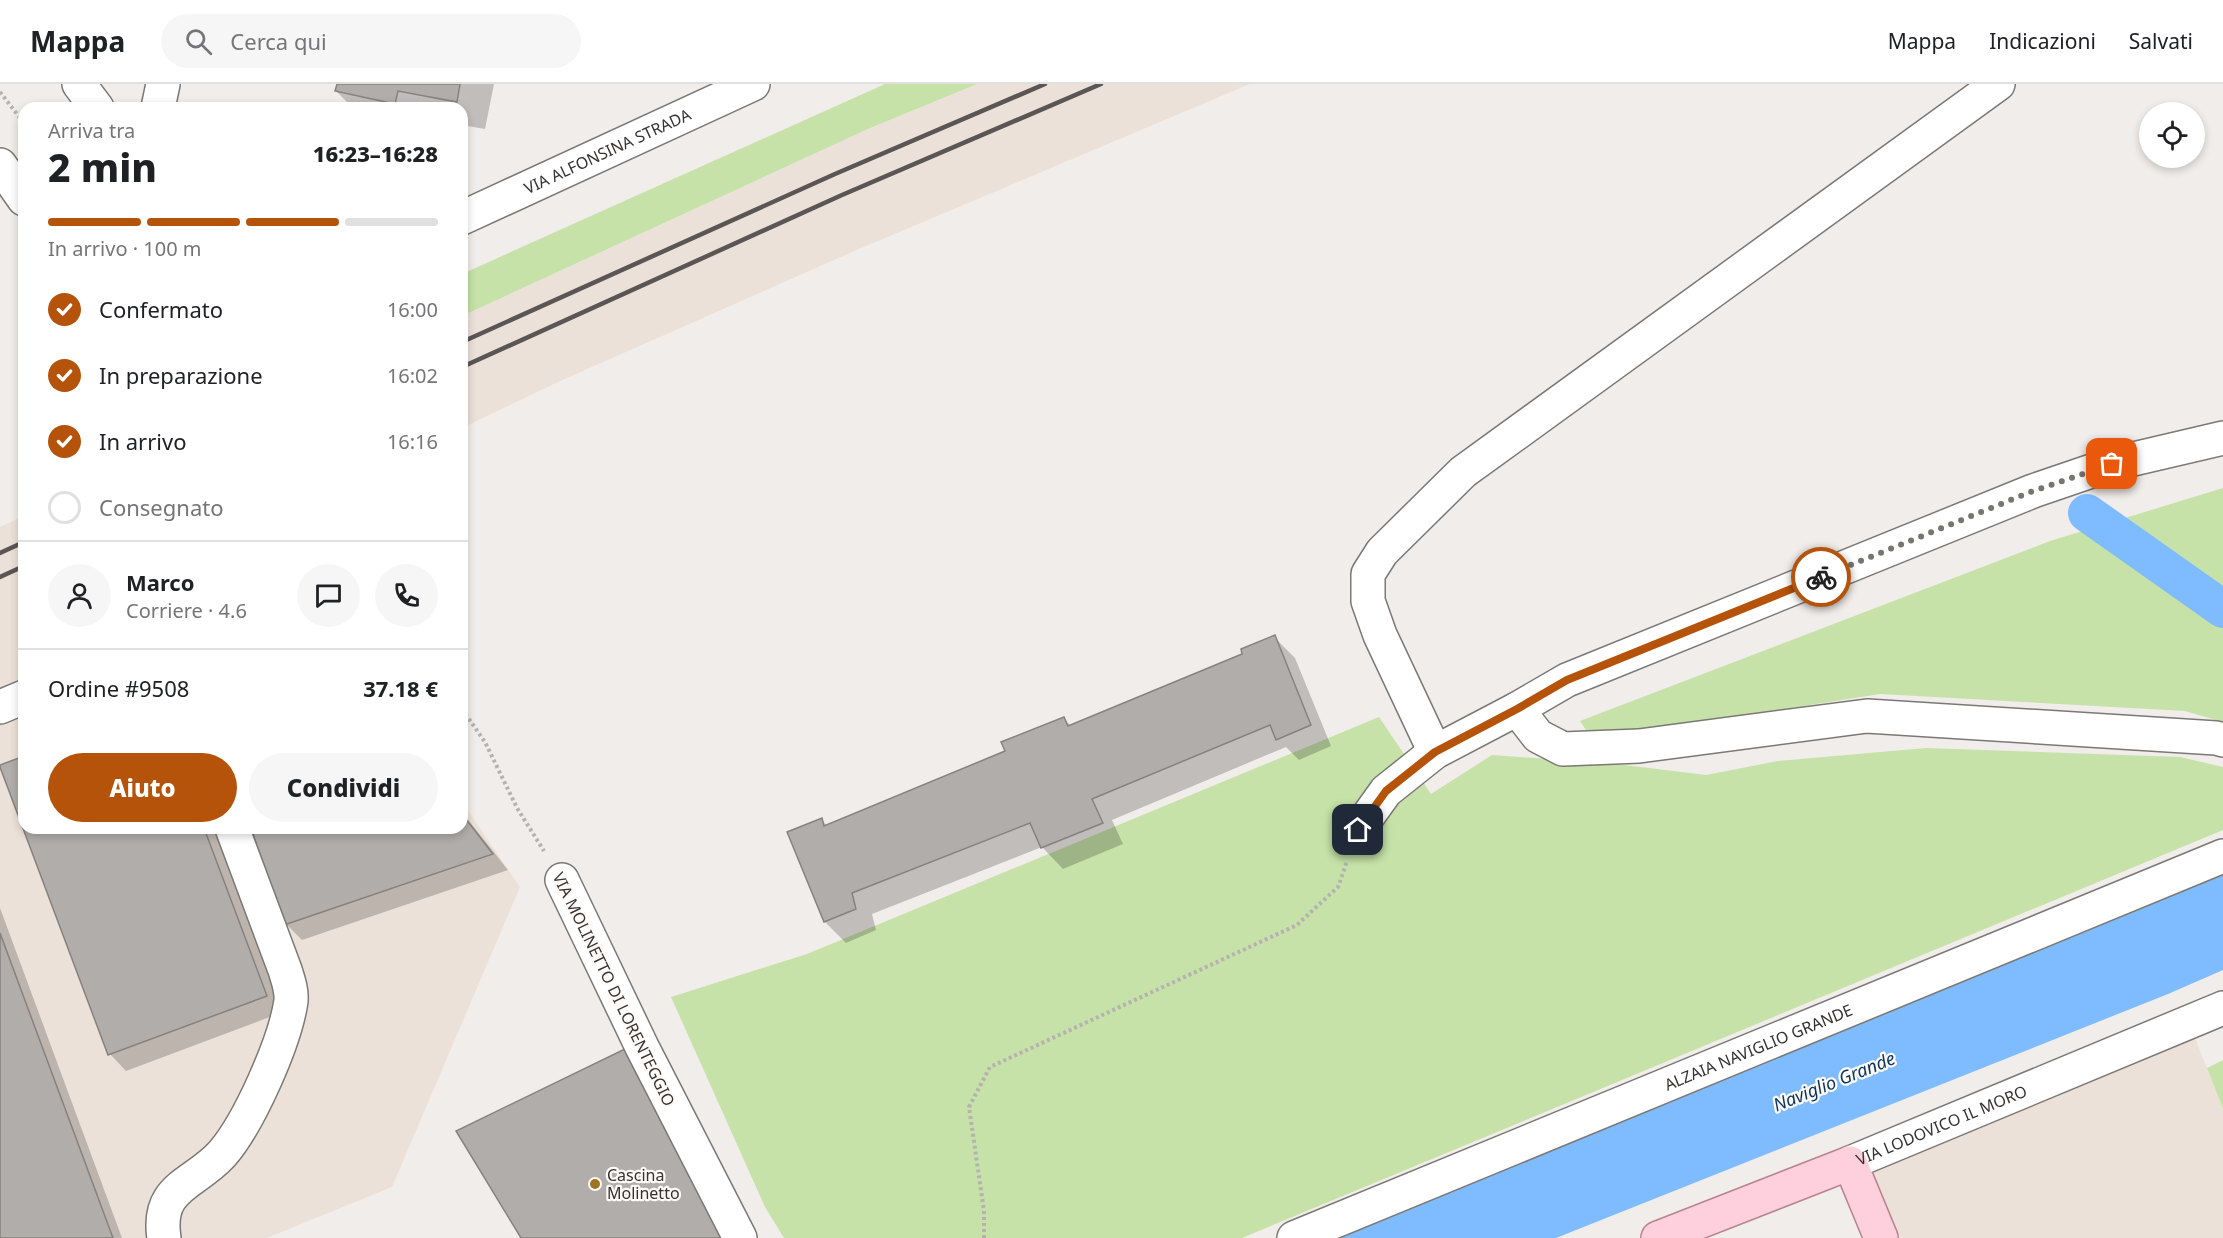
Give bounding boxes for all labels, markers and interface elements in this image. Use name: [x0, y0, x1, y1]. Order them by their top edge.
search box: [161, 14, 581, 68]
text: Mappa: [30, 22, 125, 60]
icon: search: [182, 25, 215, 58]
text: Cerca qui: [230, 26, 327, 56]
text: Mappa: [1888, 27, 1956, 55]
text: Indicazioni: [1989, 27, 2096, 55]
text: Salvati: [2129, 27, 2193, 55]
map controls: [2139, 102, 2205, 168]
button: locate: [2139, 102, 2205, 168]
street label: VIA ALFONSINA STRADA: [520, 103, 695, 199]
text: Arriva tra: [48, 117, 135, 144]
text: 16:23–16:28: [313, 138, 438, 168]
text: 2 min: [48, 140, 157, 193]
text: In arrivo · 100 m: [48, 235, 201, 262]
icon: check: [48, 293, 81, 326]
text: Confermato: [99, 294, 223, 324]
text: 16:00: [387, 296, 438, 323]
icon: check: [48, 359, 81, 392]
text: In preparazione: [99, 360, 263, 390]
text: 16:02: [387, 362, 438, 389]
icon: check: [48, 425, 81, 458]
text: In arrivo: [99, 426, 186, 456]
text: 16:16: [387, 428, 438, 455]
pin: [2086, 438, 2137, 489]
icon: bag: [2095, 447, 2128, 480]
text: Consegnato: [99, 492, 223, 522]
courier: [1791, 547, 1851, 607]
icon: bike: [1805, 561, 1838, 594]
button: person: [48, 564, 111, 627]
button: chat: [297, 564, 360, 627]
button: phone: [375, 564, 438, 627]
text: Marco: [126, 567, 194, 597]
text: Corriere · 4.6: [126, 597, 247, 624]
text: Ordine #9508: [48, 673, 189, 703]
text: 37.18 €: [363, 673, 438, 703]
button: Aiuto: [48, 753, 237, 822]
button: Condividi: [249, 753, 438, 822]
pin: [1332, 804, 1383, 855]
icon: home: [1341, 813, 1374, 846]
street label: VIA MOLINETTO DI LORENTEGGIO: [548, 868, 680, 1110]
street label: ALZAIA NAVIGLIO GRANDE: [1661, 999, 1856, 1096]
water label: Naviglio Grande: [1769, 1046, 1899, 1116]
street label: VIA LODOVICO IL MORO: [1853, 1080, 2030, 1170]
place label: Cascina Molinetto: [607, 1164, 680, 1204]
marker: Cascina Molinetto: [588, 1177, 602, 1191]

